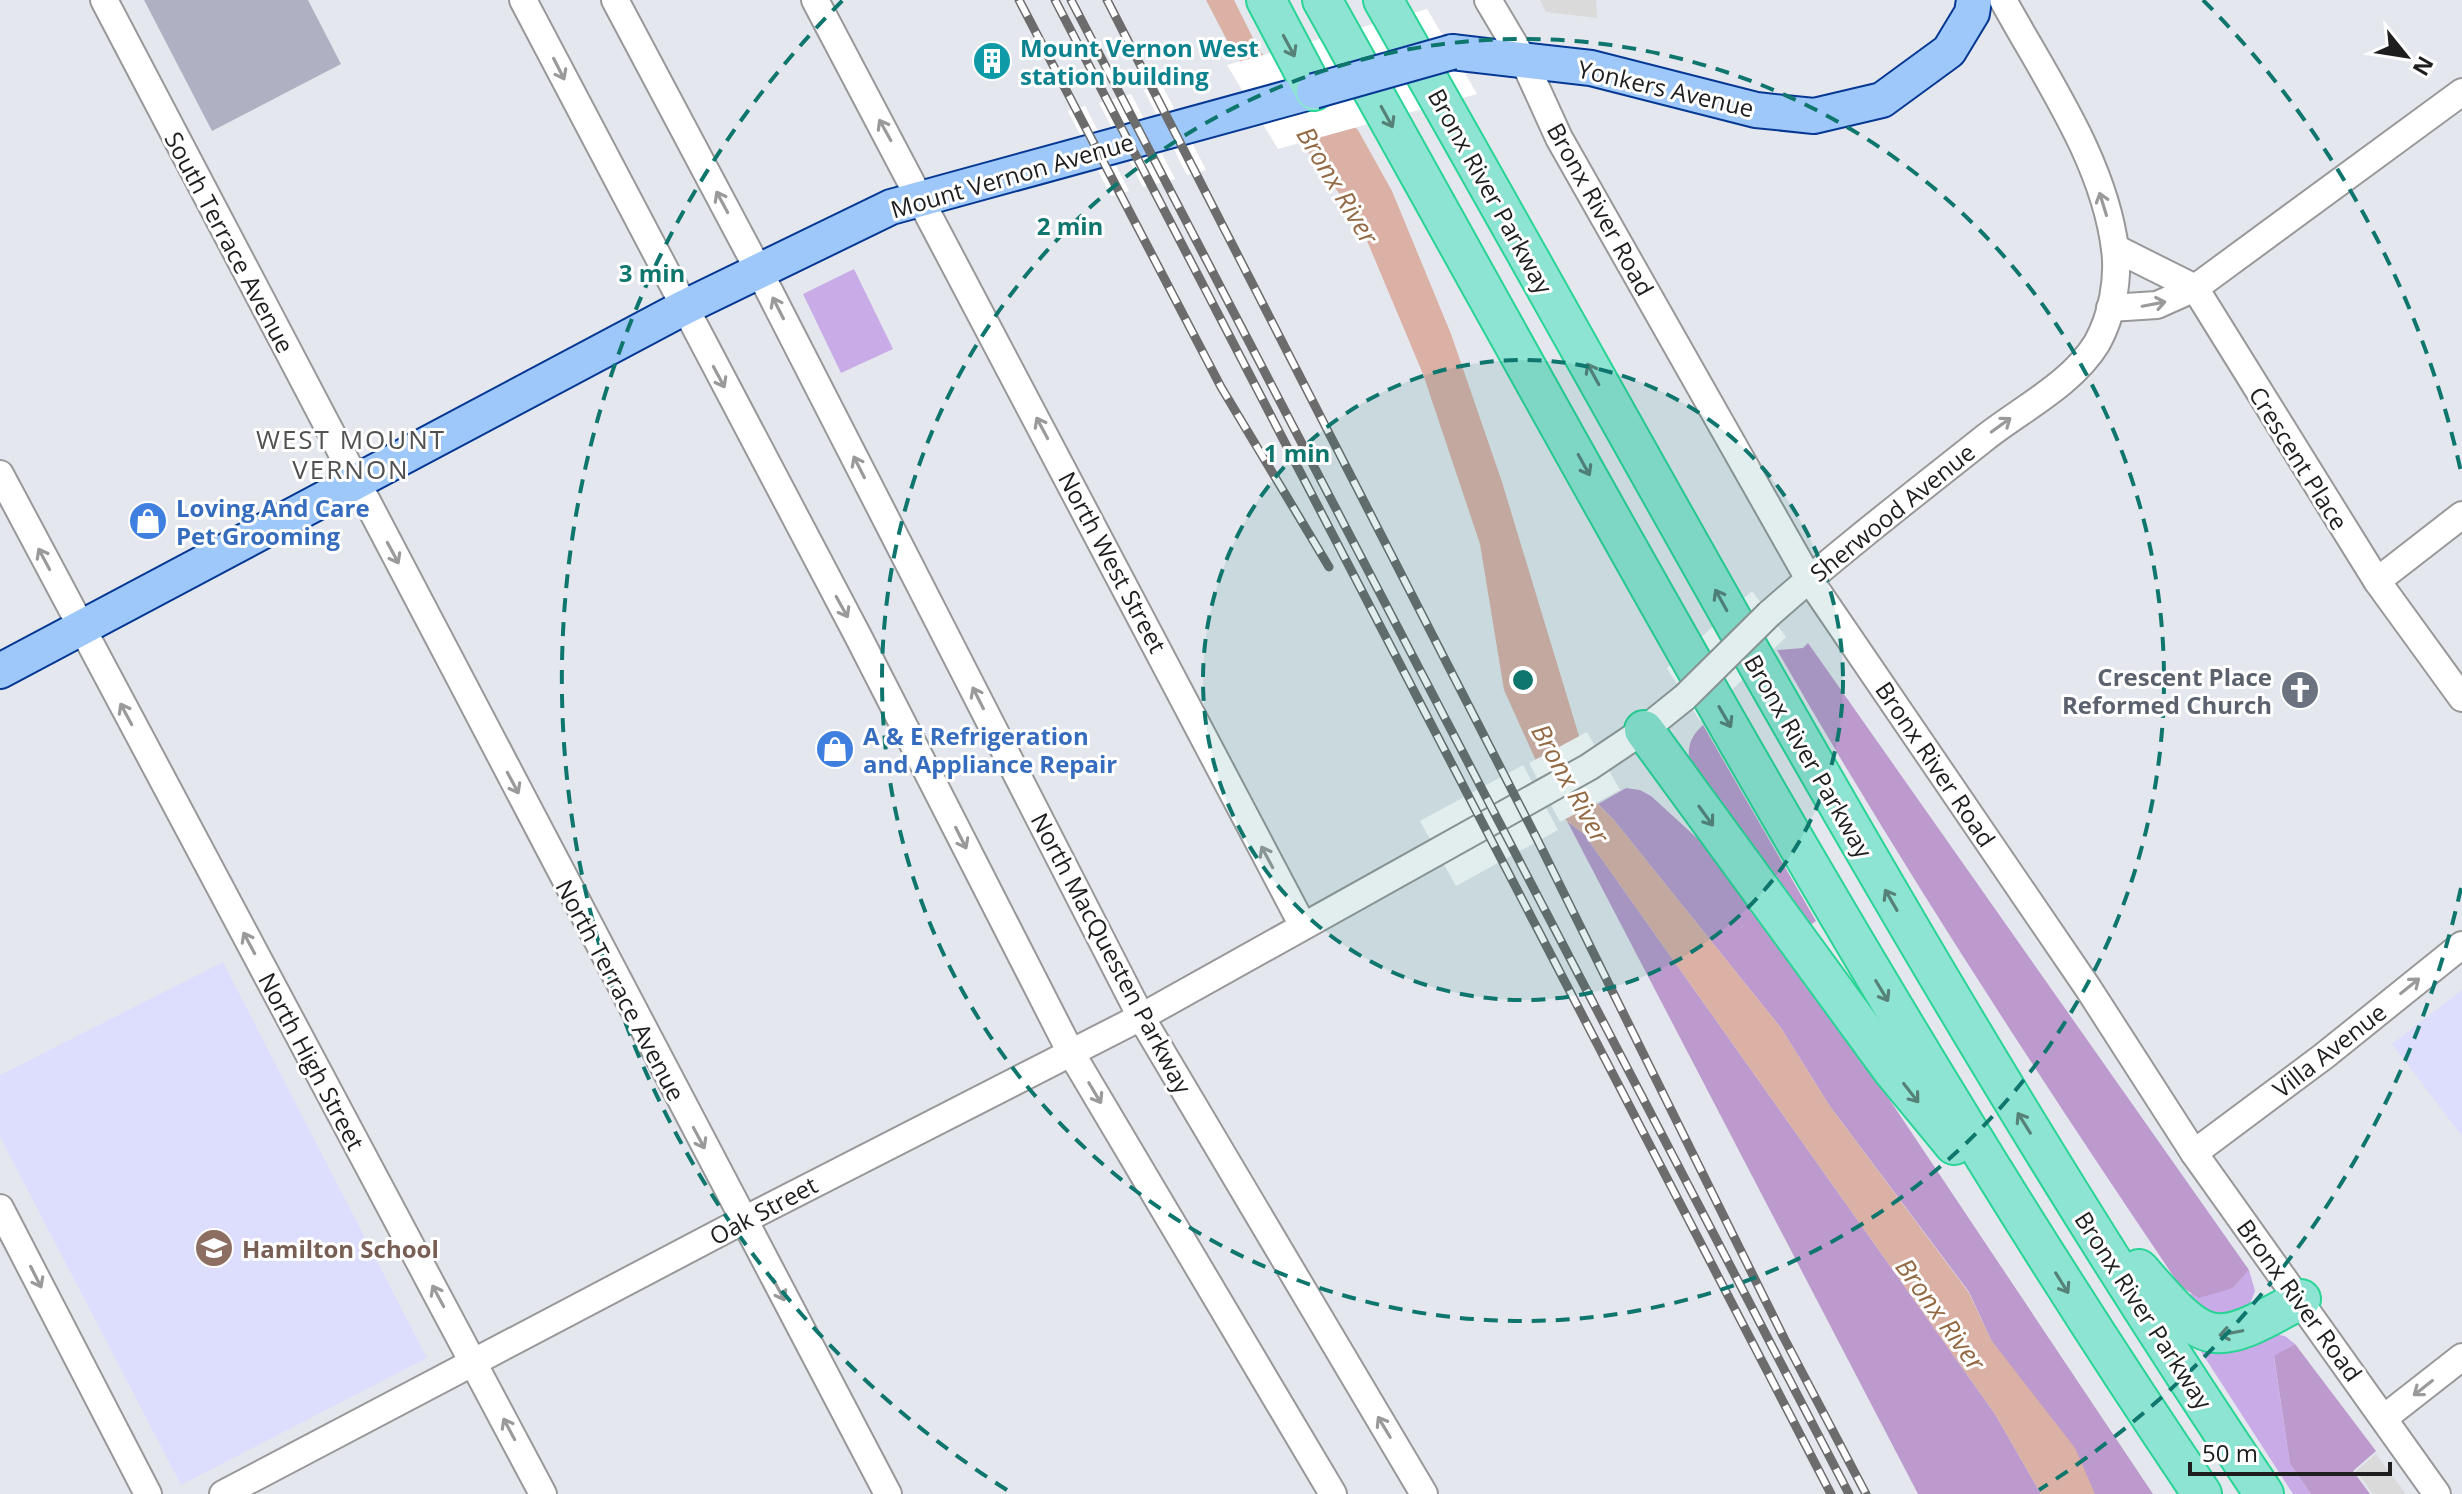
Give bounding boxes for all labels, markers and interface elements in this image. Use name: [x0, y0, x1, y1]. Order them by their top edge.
north arrow: [2366, 16, 2446, 96]
place label: Mount Vernon West station building: [1020, 31, 1259, 92]
one-way arrow: [1282, 34, 1298, 57]
building icon: Mount Vernon West station building: [971, 40, 1013, 82]
text: N: [2407, 51, 2442, 82]
street label: Yonkers Avenue: [1575, 52, 1757, 124]
one-way arrow: [552, 57, 568, 81]
street label: Bronx River Parkway: [1421, 83, 1562, 300]
one-way arrow: [1380, 105, 1396, 128]
street label: Bronx River Road: [1540, 117, 1662, 301]
one-way arrow: [877, 119, 893, 143]
water label: Bronx River: [1289, 119, 1388, 252]
street label: Mount Vernon Avenue: [887, 124, 1137, 226]
street label: South Terrace Avenue: [158, 126, 302, 358]
one-way arrow: [713, 190, 729, 214]
one-way arrow: [2095, 192, 2109, 217]
text: 2 min: [1037, 209, 1103, 242]
text: 3 min: [619, 256, 685, 289]
one-way arrow: [2140, 295, 2166, 310]
one-way arrow: [769, 297, 785, 321]
one-way arrow: [1585, 363, 1601, 386]
one-way arrow: [712, 365, 728, 389]
street label: Crescent Place: [2242, 380, 2356, 536]
one-way arrow: [1034, 417, 1050, 441]
one-way arrow: [1990, 417, 2012, 433]
district label: WEST MOUNT VERNON: [256, 421, 446, 487]
street label: Sherwood Avenue: [1803, 435, 1981, 589]
text: 1 min: [1264, 436, 1330, 469]
one-way arrow: [1577, 453, 1592, 477]
one-way arrow: [851, 455, 867, 479]
street label: North West Street: [1051, 466, 1175, 658]
place label: Loving And Care Pet Grooming: [176, 491, 370, 552]
shop icon: Loving And Care Pet Grooming: [127, 500, 169, 542]
one-way arrow: [385, 541, 401, 564]
one-way arrow: [36, 548, 52, 572]
one-way arrow: [1713, 589, 1728, 613]
one-way arrow: [834, 594, 850, 618]
street label: Bronx River Parkway: [1737, 648, 1881, 865]
place label: Crescent Place Reformed Church: [2062, 660, 2272, 721]
centre of rings: [1509, 666, 1537, 694]
church icon: Crescent Place Reformed Church: [2279, 669, 2321, 711]
street label: Bronx River Road: [1868, 675, 2004, 853]
one-way arrow: [969, 687, 985, 711]
one-way arrow: [118, 703, 134, 726]
one-way arrow: [1718, 704, 1733, 728]
water label: Bronx River: [1523, 717, 1619, 851]
place label: A & E Refrigeration and Appliance Repair: [863, 719, 1117, 780]
shop icon: A & E Refrigeration and Appliance Repair: [814, 728, 856, 770]
one-way arrow: [506, 771, 522, 795]
one-way arrow: [1698, 805, 1715, 827]
street label: North MacQuesten Parkway: [1024, 807, 1201, 1100]
one-way arrow: [953, 825, 969, 849]
one-way arrow: [1259, 846, 1275, 869]
street label: North Terrace Avenue: [549, 874, 693, 1106]
one-way arrow: [1882, 888, 1898, 912]
one-way arrow: [241, 932, 257, 955]
street label: North High Street: [251, 966, 373, 1156]
one-way arrow: [2400, 977, 2420, 995]
one-way arrow: [1874, 979, 1890, 1002]
street label: Villa Avenue: [2265, 995, 2393, 1105]
one-way arrow: [1087, 1081, 1103, 1104]
one-way arrow: [1902, 1082, 1919, 1103]
one-way arrow: [2016, 1112, 2032, 1135]
one-way arrow: [691, 1125, 707, 1149]
street label: Oak Street: [703, 1168, 823, 1252]
street label: Bronx River Parkway: [2068, 1205, 2221, 1416]
street label: Bronx River Road: [2230, 1212, 2370, 1388]
school or university icon: Hamilton School: [193, 1227, 235, 1269]
place label: Hamilton School: [242, 1232, 439, 1265]
water label: Bronx River: [1888, 1250, 1995, 1379]
one-way arrow: [28, 1265, 44, 1289]
one-way arrow: [2054, 1271, 2071, 1293]
one-way arrow: [771, 1277, 787, 1301]
one-way arrow: [429, 1284, 445, 1308]
one-way arrow: [2219, 1326, 2245, 1341]
one-way arrow: [2413, 1379, 2434, 1396]
one-way arrow: [1376, 1416, 1392, 1439]
one-way arrow: [500, 1418, 516, 1442]
scale bar: [2190, 1426, 2390, 1476]
text: 50 m: [2202, 1436, 2258, 1469]

